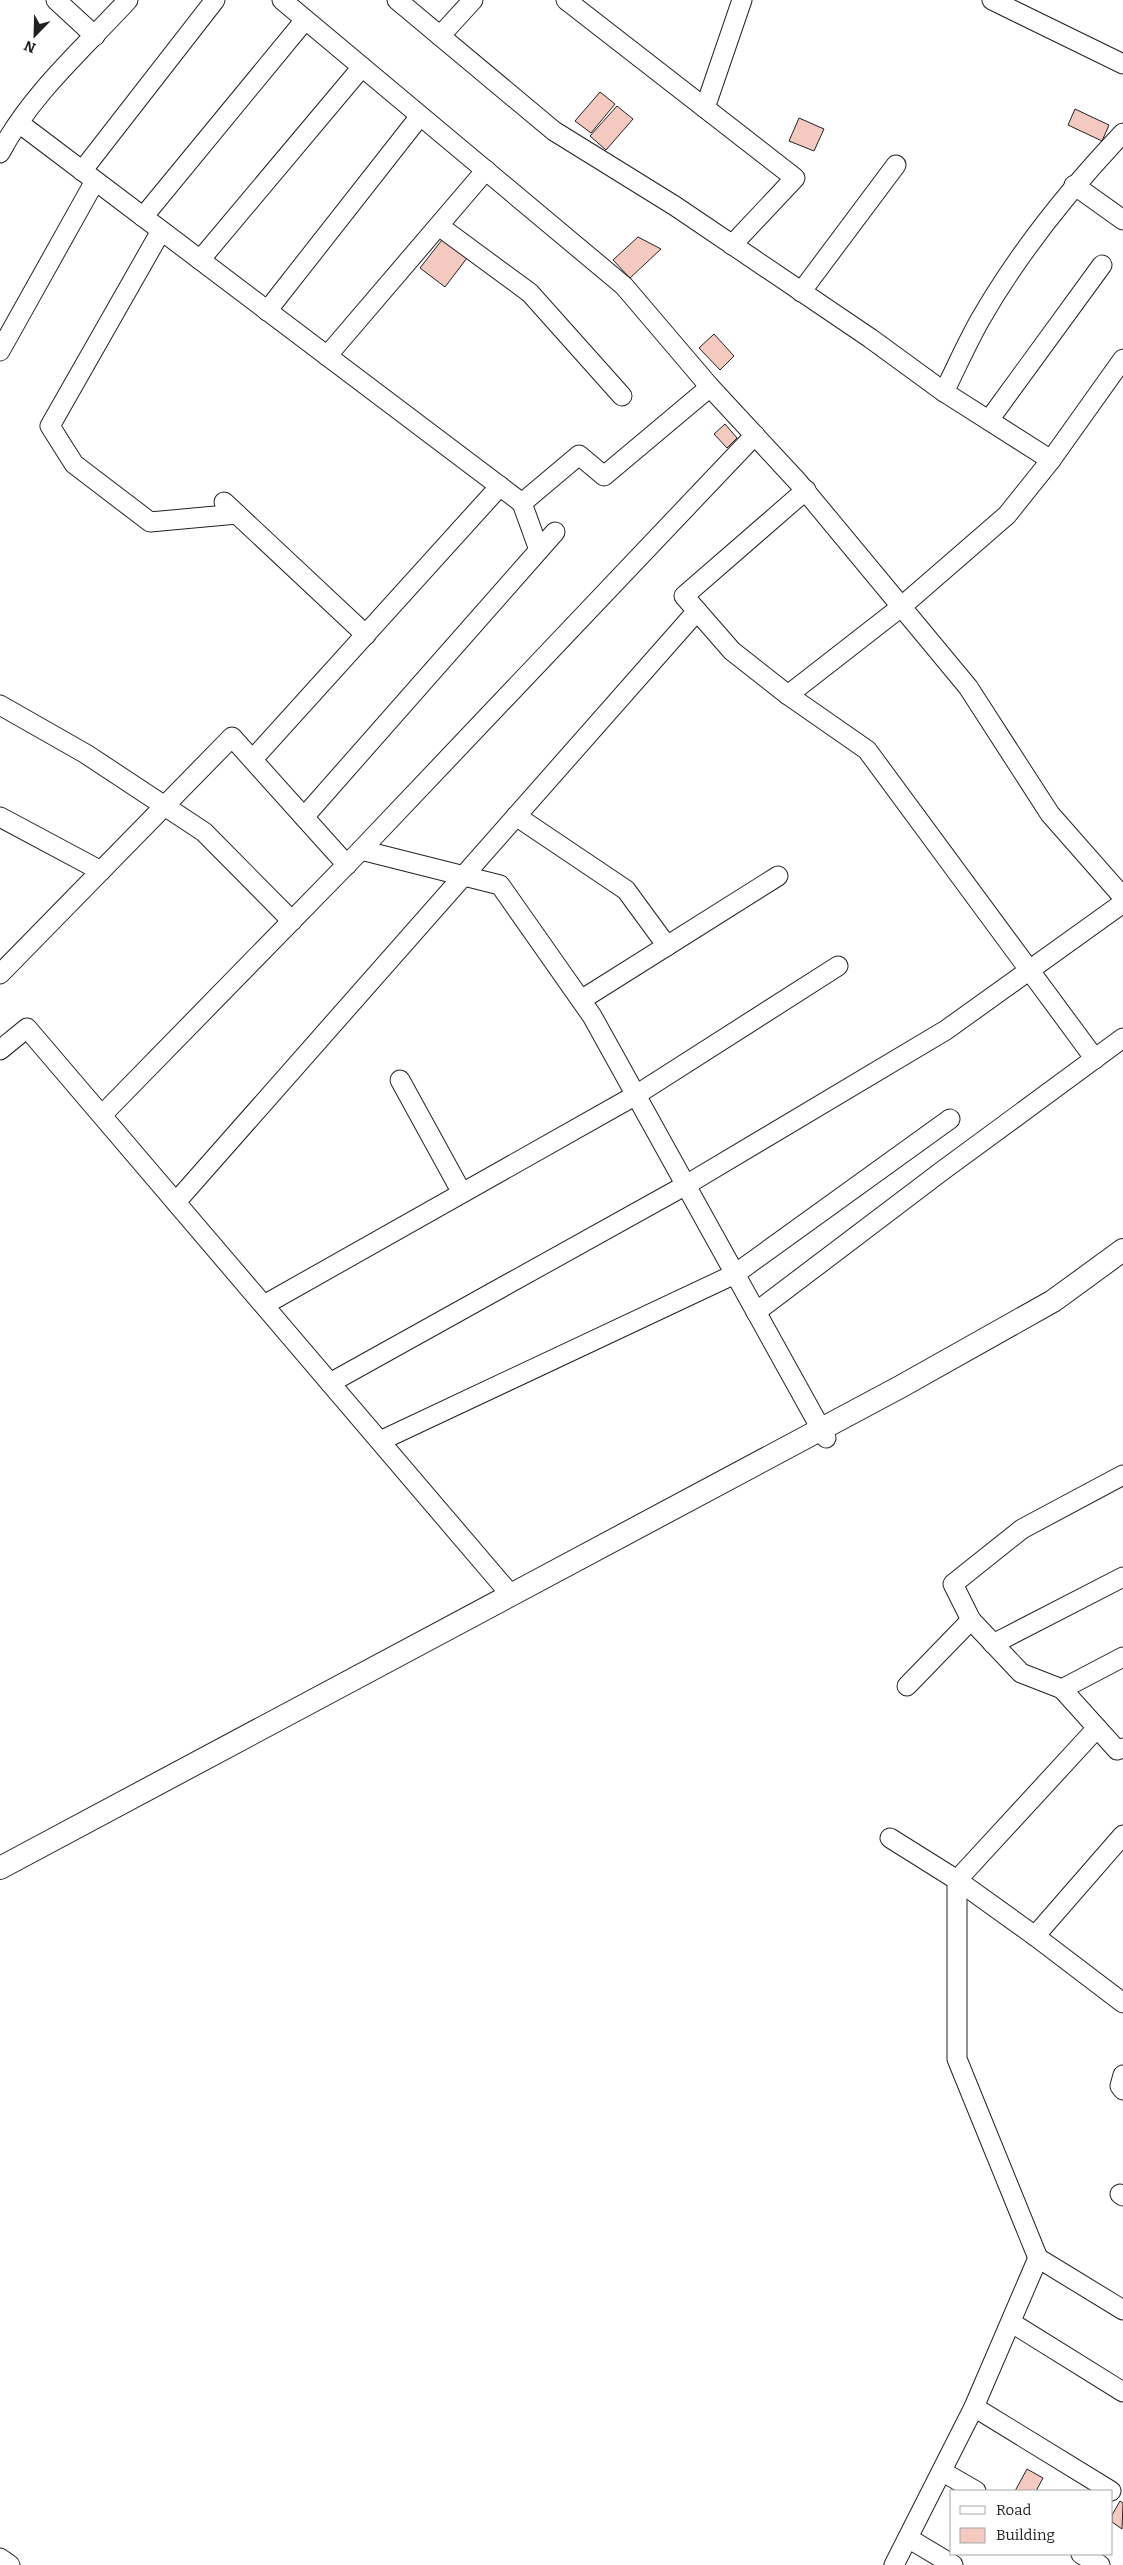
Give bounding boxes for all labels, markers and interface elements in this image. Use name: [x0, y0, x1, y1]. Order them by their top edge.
north arrow: [10, 10, 60, 60]
text: N: [22, 36, 38, 56]
legend: [950, 2490, 1113, 2555]
text: Road: [996, 2501, 1031, 2519]
text: Building: [996, 2526, 1055, 2544]

